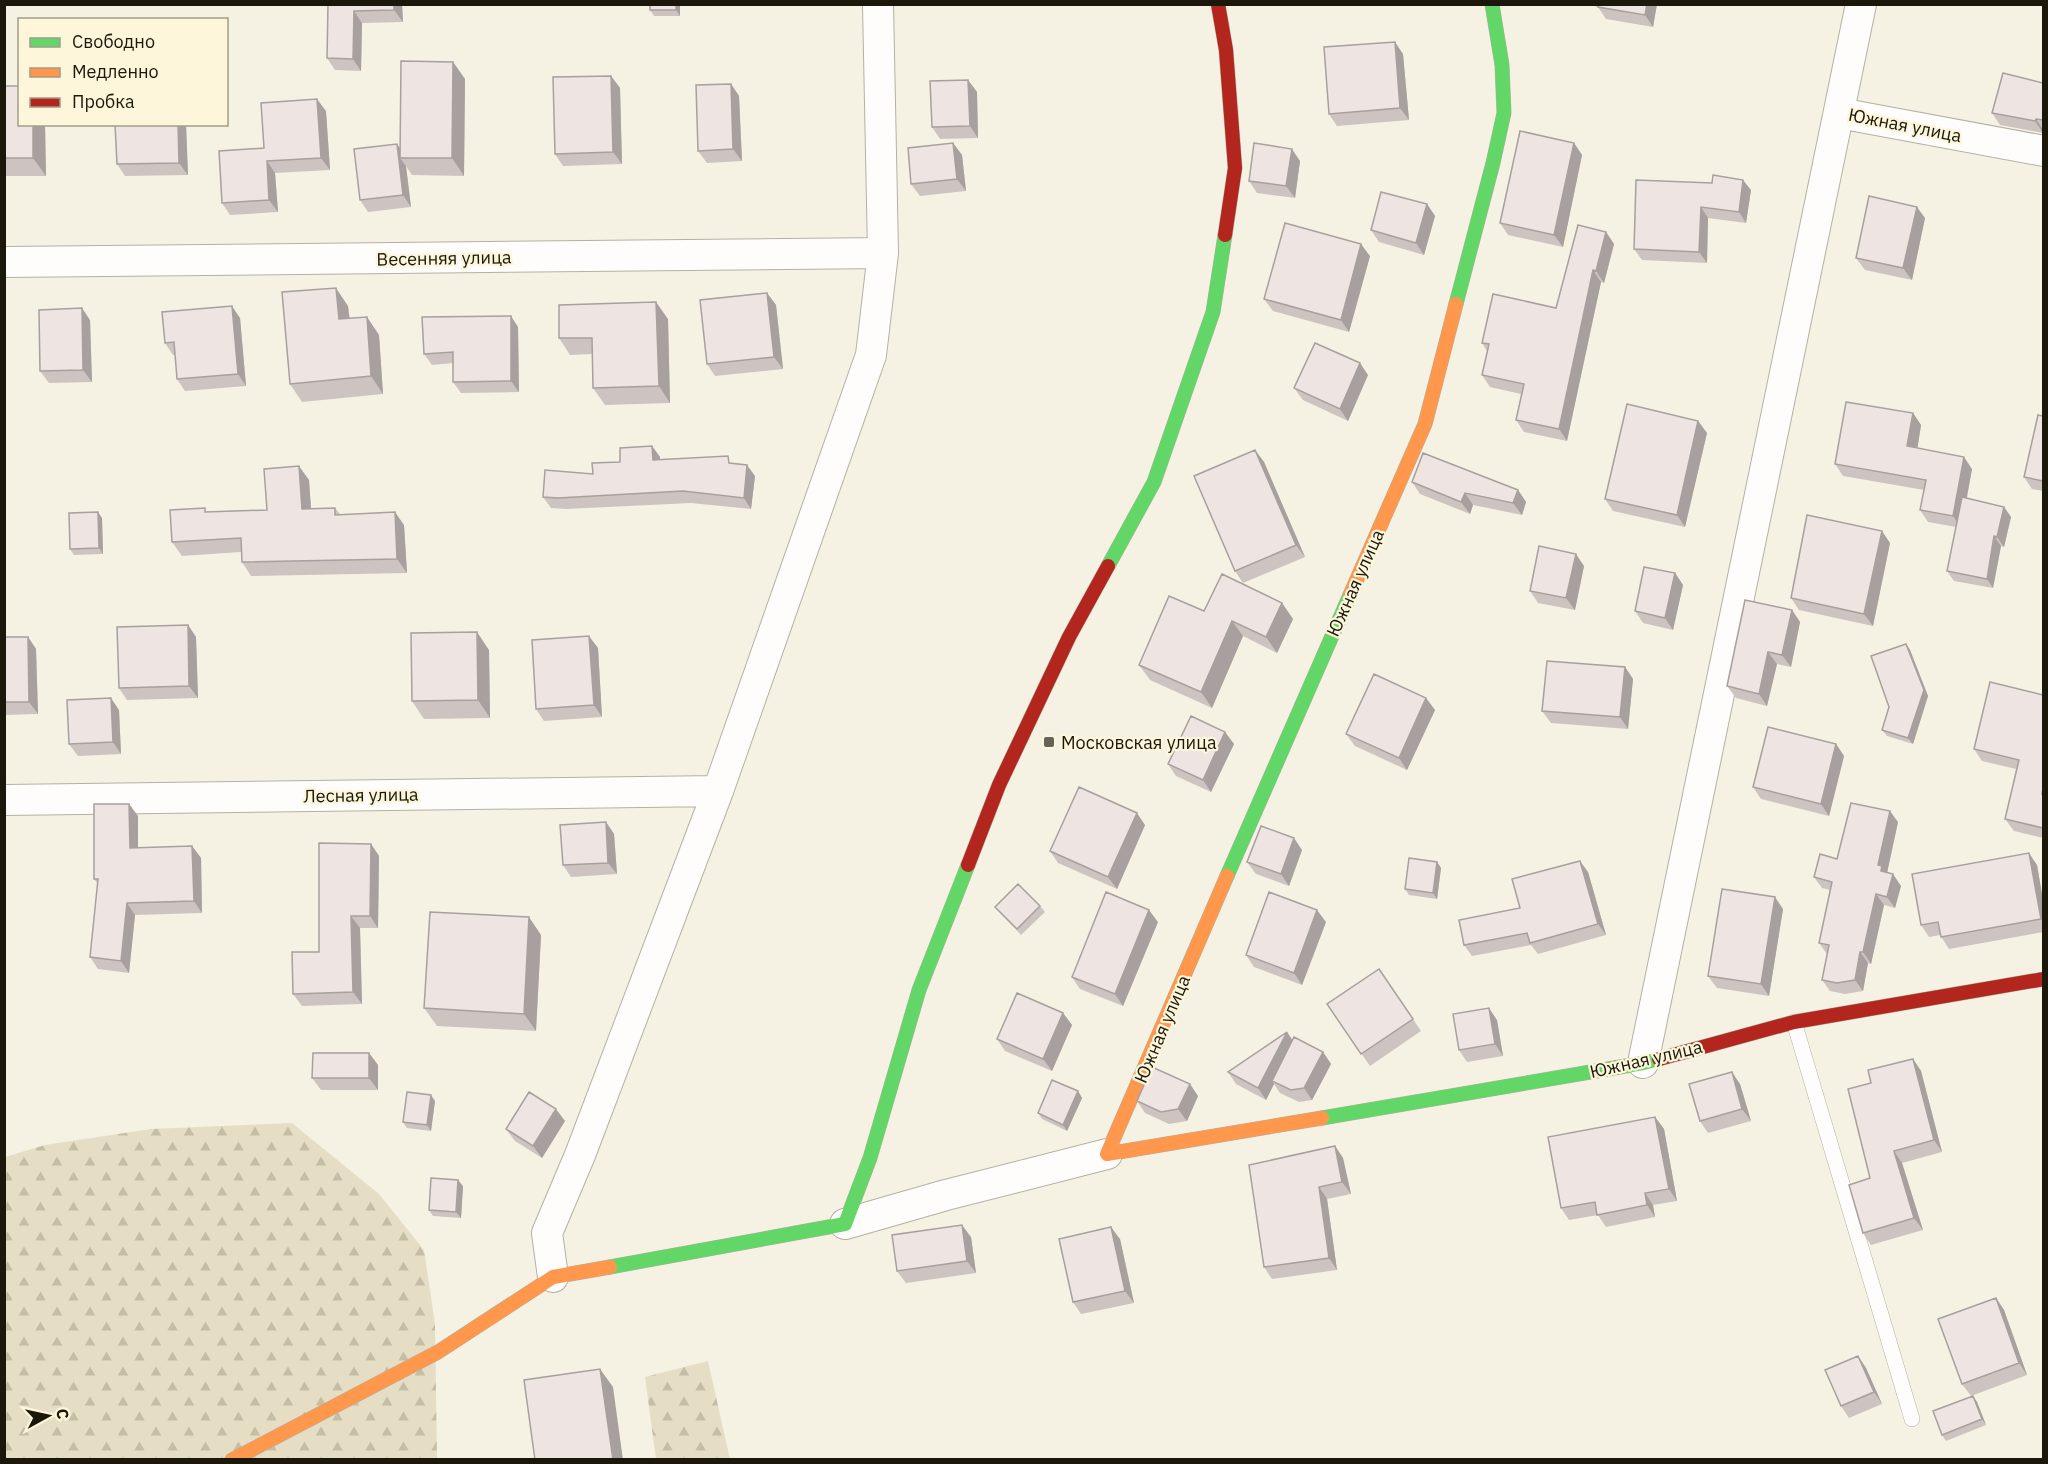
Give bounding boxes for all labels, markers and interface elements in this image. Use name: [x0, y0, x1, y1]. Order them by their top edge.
legend: [18, 18, 228, 126]
text: Свободно: [72, 30, 155, 53]
text: Медленно: [72, 60, 159, 83]
text: Пробка: [72, 90, 135, 113]
street label: Южная улица: [1846, 103, 1964, 147]
street label: Весенняя улица: [376, 245, 512, 271]
street label: Южная улица: [1321, 526, 1389, 640]
place label: Московская улица: [1061, 731, 1217, 754]
marker: Московская улица: [1042, 735, 1056, 749]
street label: Лесная улица: [303, 782, 419, 808]
street label: Южная улица: [1129, 971, 1195, 1086]
street label: Южная улица: [1587, 1035, 1705, 1083]
north arrow: [18, 1386, 78, 1446]
text: С: [52, 1407, 73, 1420]

